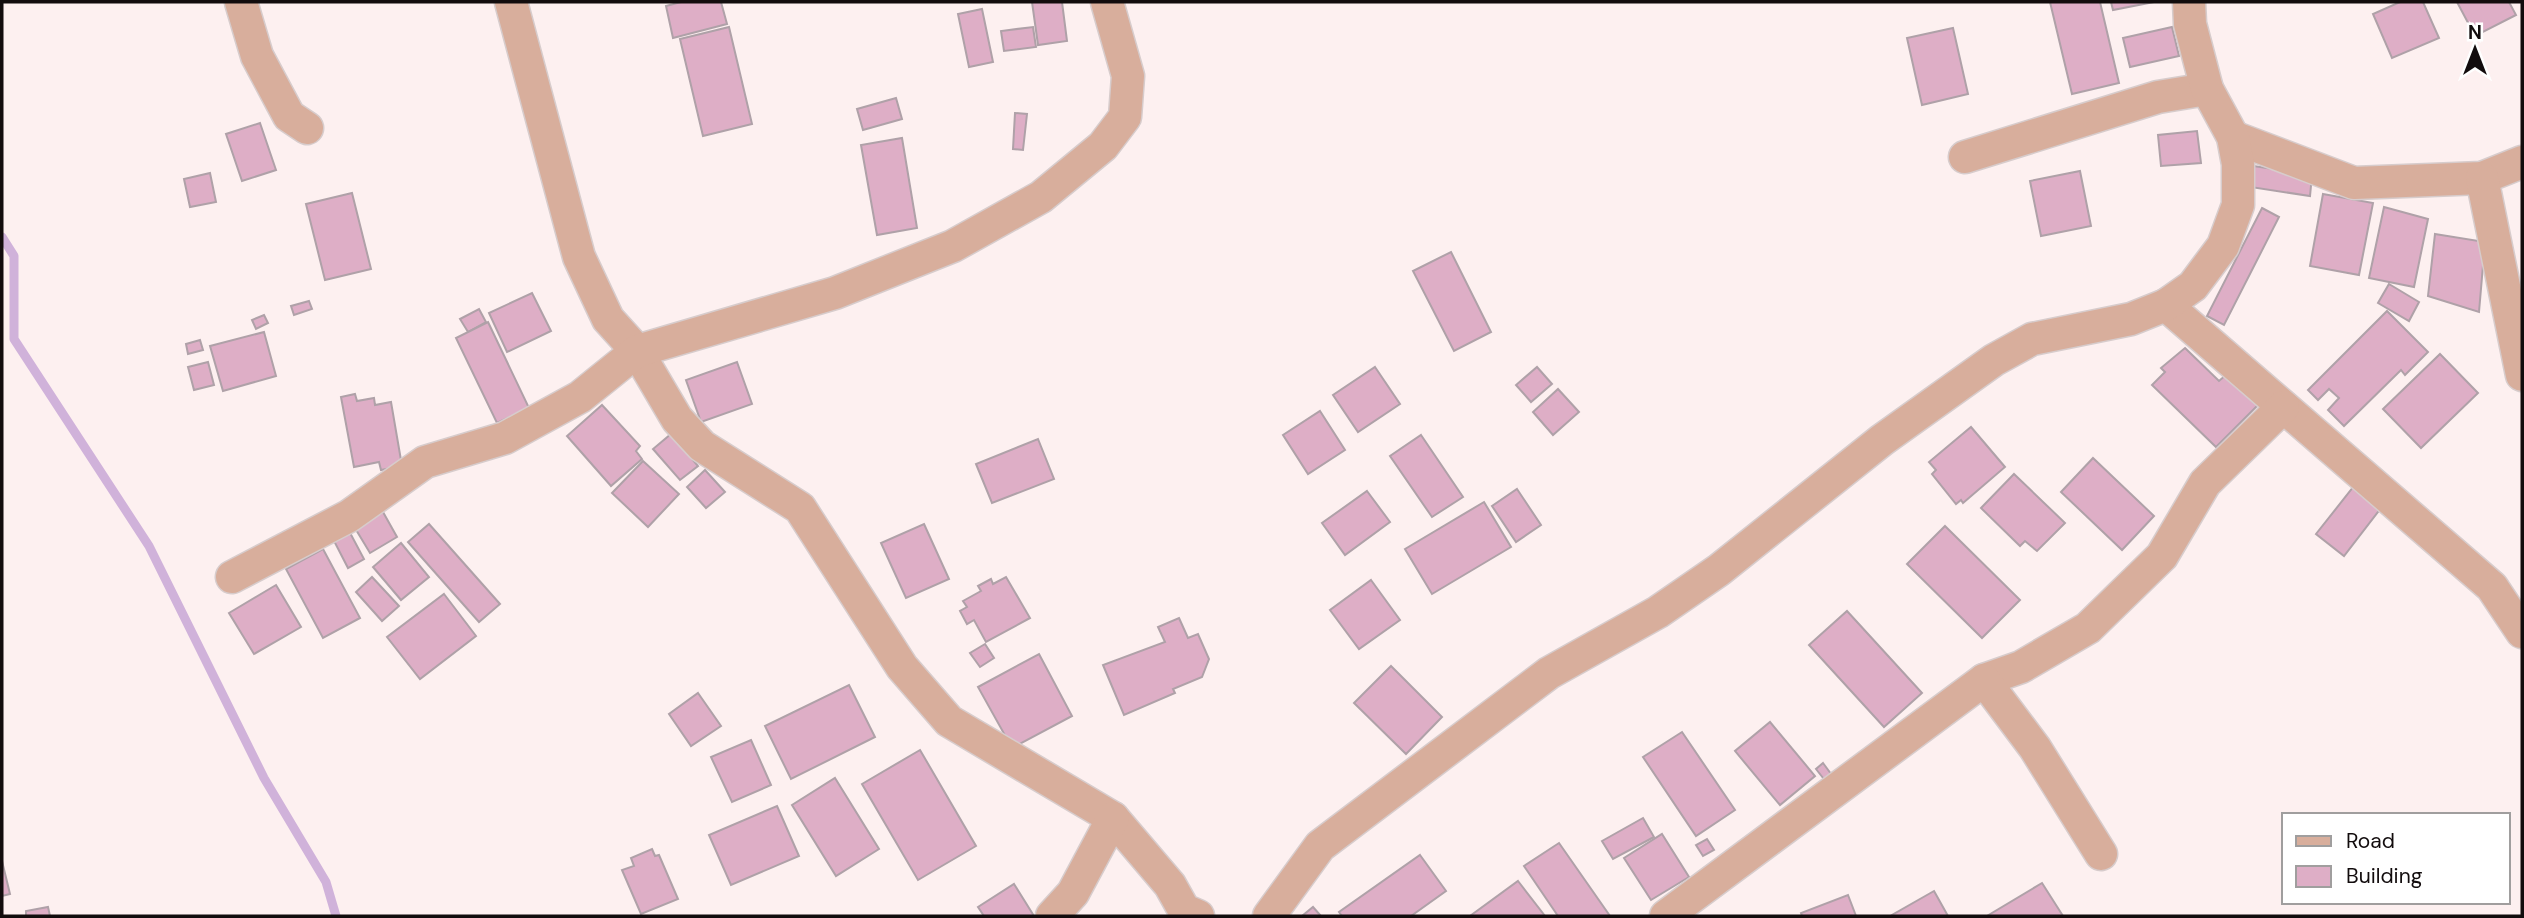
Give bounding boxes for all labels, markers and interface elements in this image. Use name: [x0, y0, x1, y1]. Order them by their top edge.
north arrow: [2440, 14, 2510, 84]
text: N: [2468, 20, 2482, 45]
legend: [2282, 813, 2510, 904]
text: Road: [2346, 827, 2395, 855]
text: Building: [2346, 862, 2423, 890]

